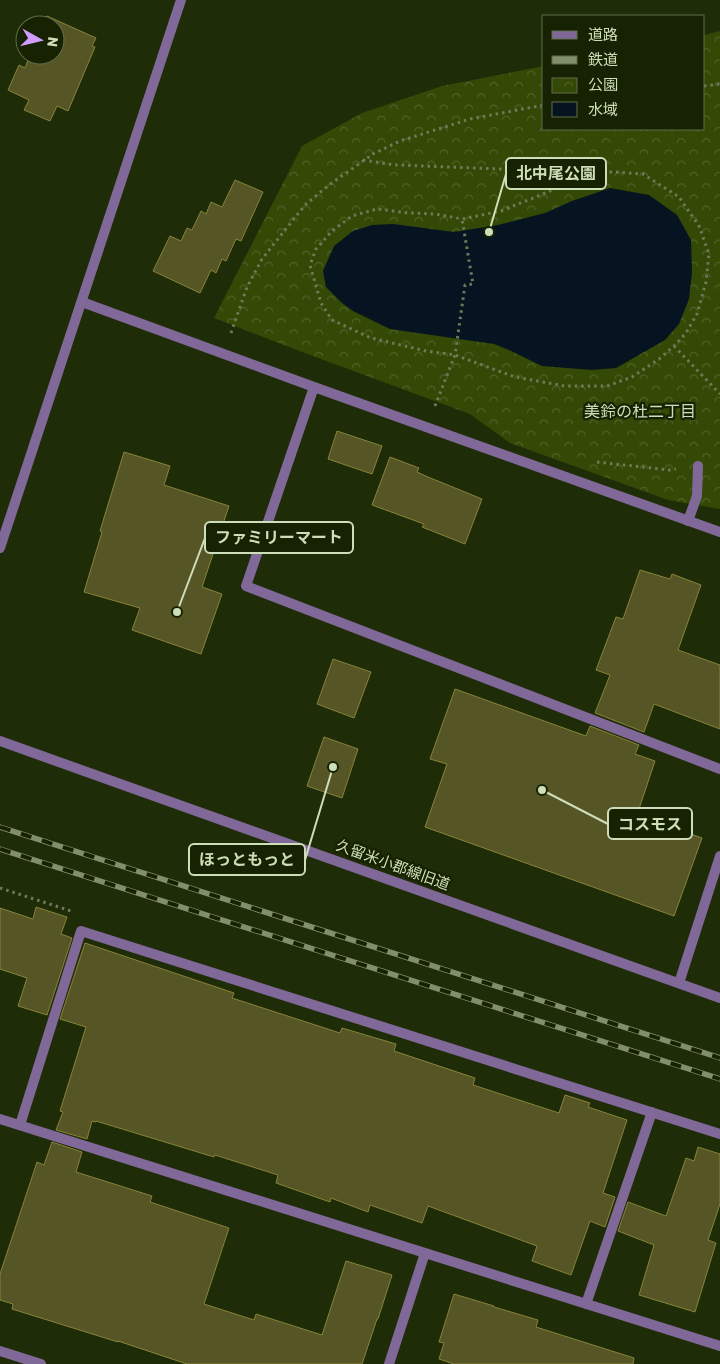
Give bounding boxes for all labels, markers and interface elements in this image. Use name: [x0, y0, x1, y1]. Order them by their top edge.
north arrow: [15, 15, 65, 65]
legend: [542, 15, 705, 130]
text: 道路: [588, 26, 618, 44]
text: N: [43, 36, 61, 48]
text: 鉄道: [588, 51, 618, 69]
text: 公園: [588, 76, 618, 94]
text: 水域: [588, 101, 618, 119]
callout: 北中尾公園: [506, 158, 606, 189]
text: 北中尾公園: [516, 164, 596, 183]
district label: 美鈴の杜二丁目: [584, 402, 696, 421]
callout: ファミリーマート: [205, 522, 353, 553]
text: ファミリーマート: [215, 528, 343, 547]
callout: コスモス: [608, 808, 692, 839]
text: コスモス: [618, 815, 682, 834]
street label: 久留米小郡線旧道: [334, 836, 452, 894]
callout: ほっともっと: [189, 844, 305, 875]
text: ほっともっと: [199, 850, 295, 869]

